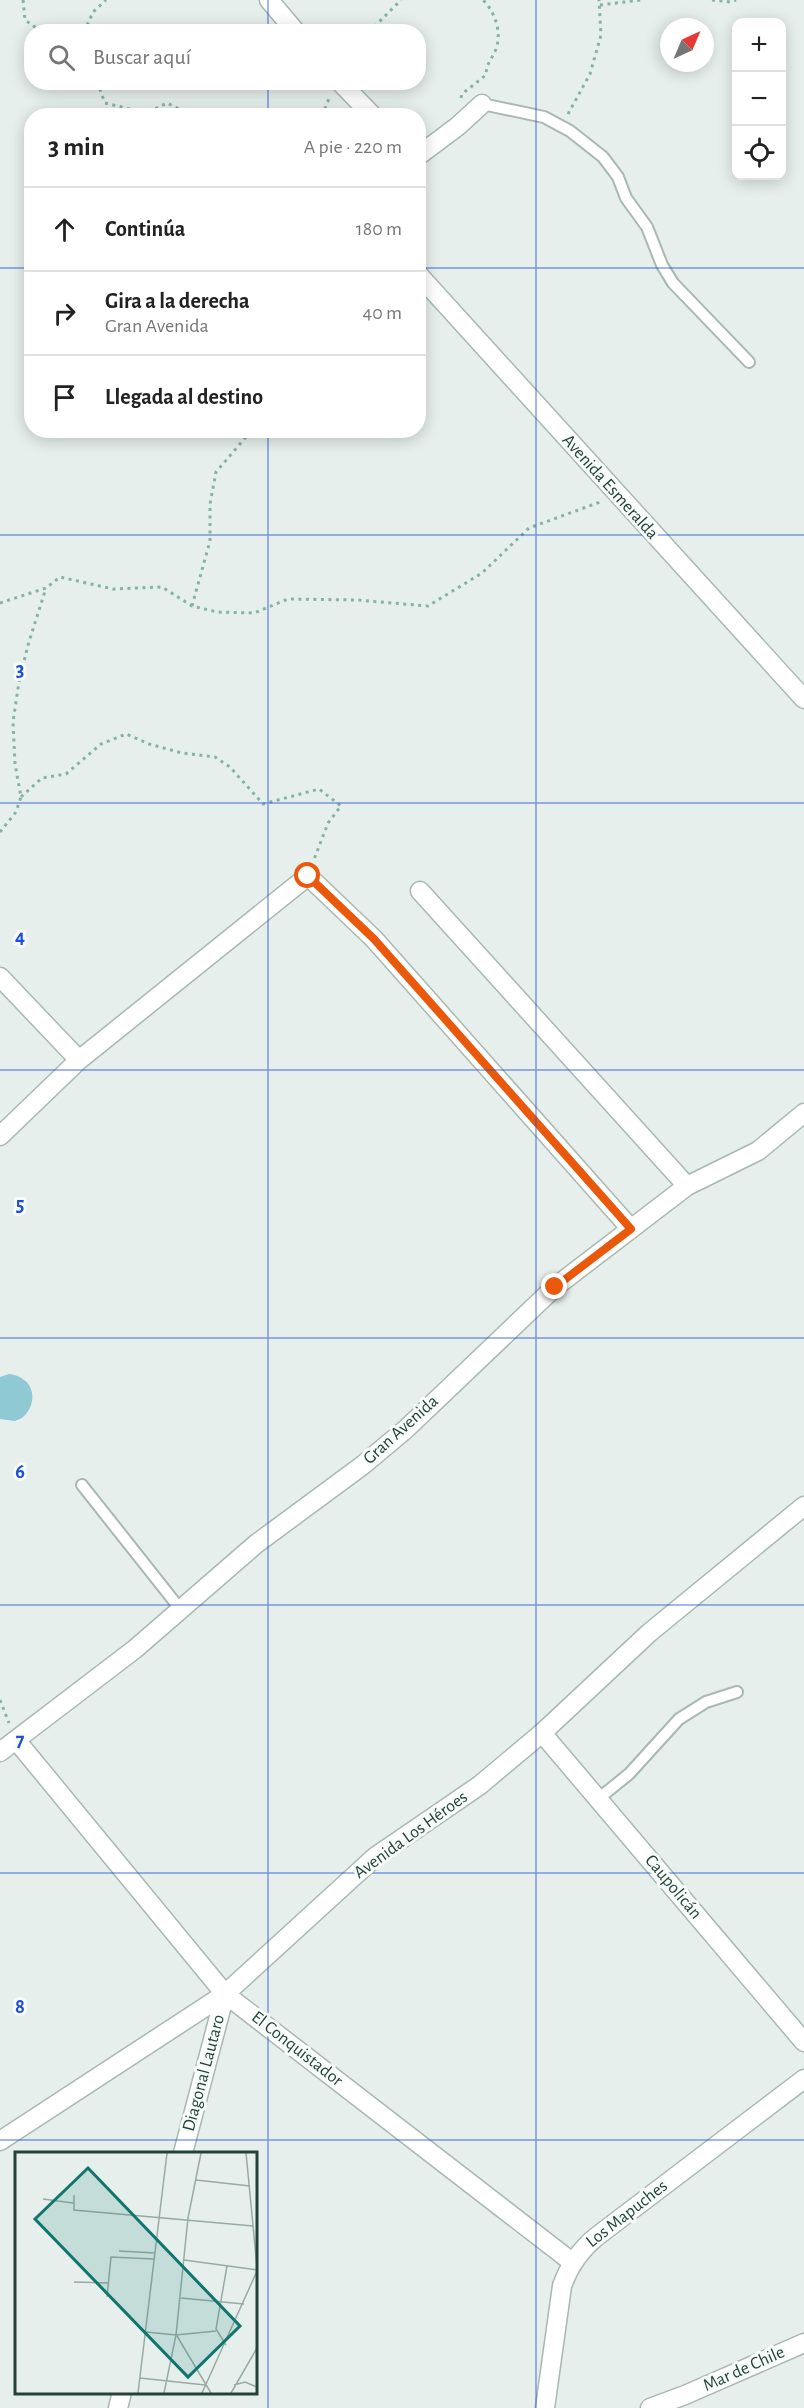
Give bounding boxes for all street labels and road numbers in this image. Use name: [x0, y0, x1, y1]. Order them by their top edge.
street label: Avenida Esmeralda: [558, 431, 662, 543]
street label: Gran Avenida: [360, 1392, 442, 1468]
street label: Avenida Los Héroes: [351, 1788, 471, 1882]
street label: Caupolicán: [641, 1851, 705, 1923]
street label: El Conquistador: [248, 2008, 346, 2090]
street label: Diagonal Lautaro: [180, 2012, 228, 2133]
street label: Los Mapuches: [583, 2177, 671, 2251]
street label: Mar de Chile: [700, 2343, 788, 2395]

